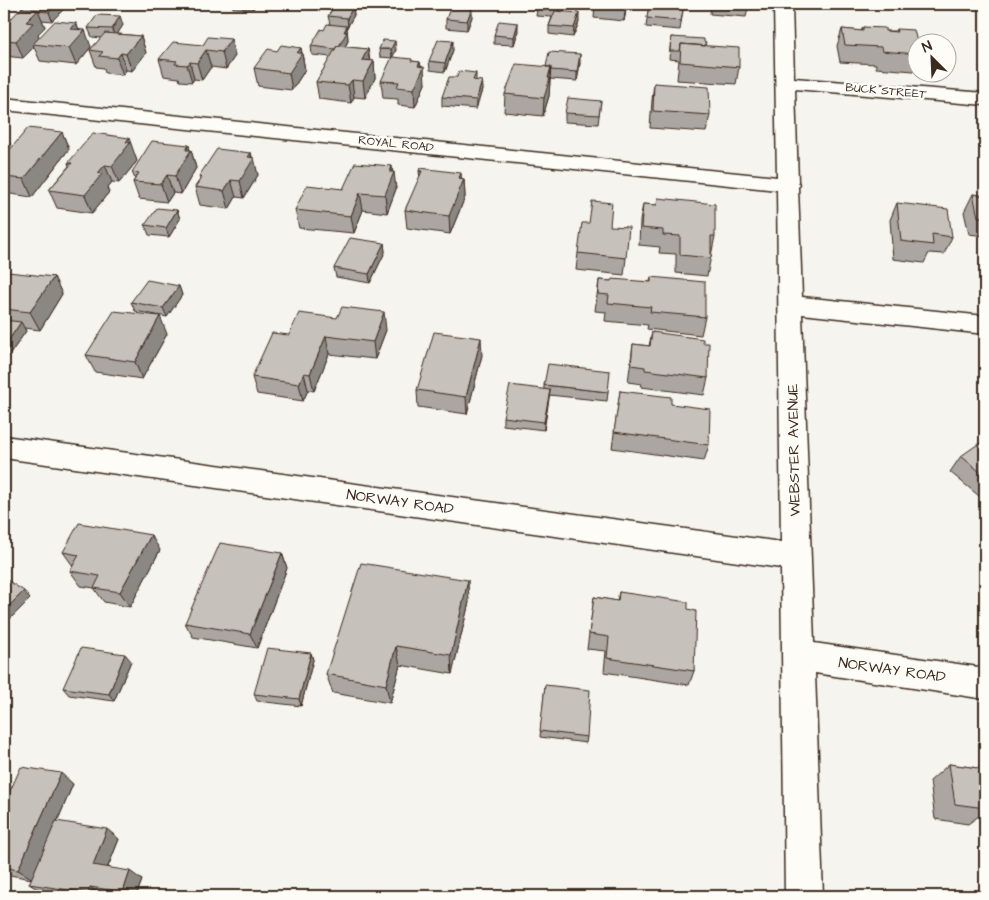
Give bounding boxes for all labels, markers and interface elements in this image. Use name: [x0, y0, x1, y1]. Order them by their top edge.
north arrow: [906, 32, 956, 82]
text: N: [919, 36, 935, 58]
street label: BUCK STREET: [845, 79, 928, 103]
street label: ROYAL ROAD: [357, 132, 435, 156]
street label: WEBSTER AVENUE: [782, 383, 806, 517]
street label: NORWAY ROAD: [345, 484, 455, 520]
street label: NORWAY ROAD: [837, 652, 947, 688]

